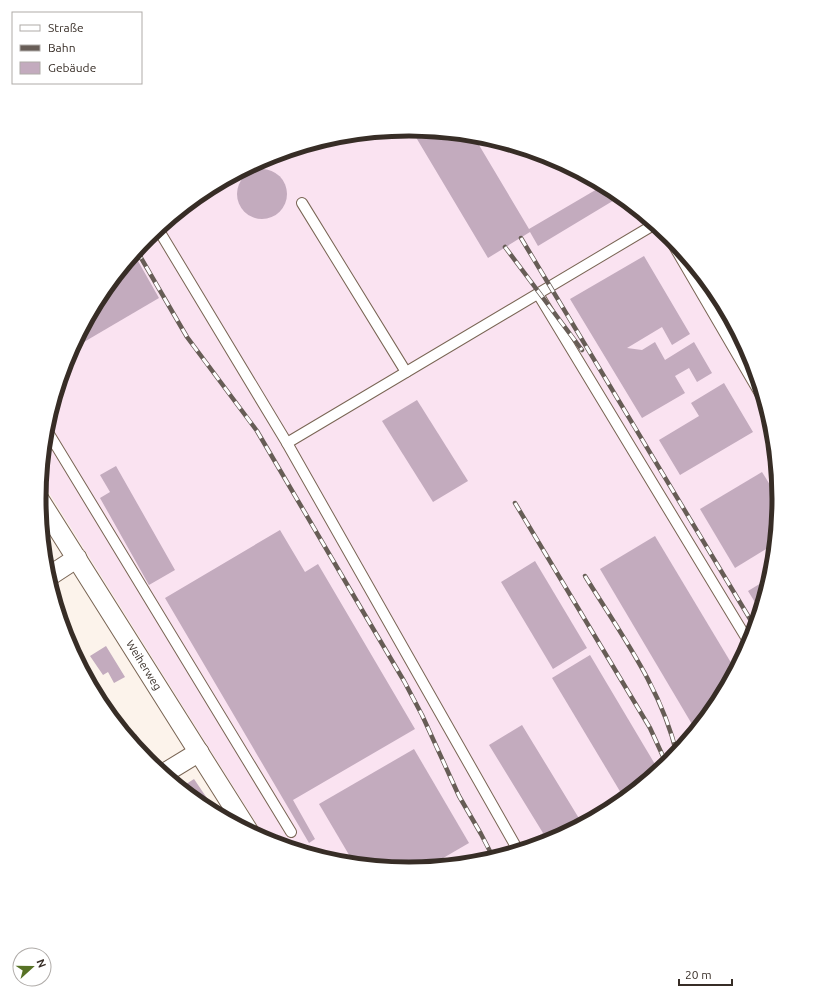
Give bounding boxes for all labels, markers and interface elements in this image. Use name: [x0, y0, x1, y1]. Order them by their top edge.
legend: [12, 12, 142, 84]
text: Straße: [48, 21, 84, 34]
text: Bahn: [48, 41, 76, 54]
text: Gebäude: [48, 61, 96, 74]
street label: Weiherweg: [124, 638, 164, 692]
north arrow: [12, 947, 52, 987]
text: N: [34, 957, 48, 969]
scale bar: [679, 961, 732, 987]
text: 20 m: [685, 968, 712, 981]

